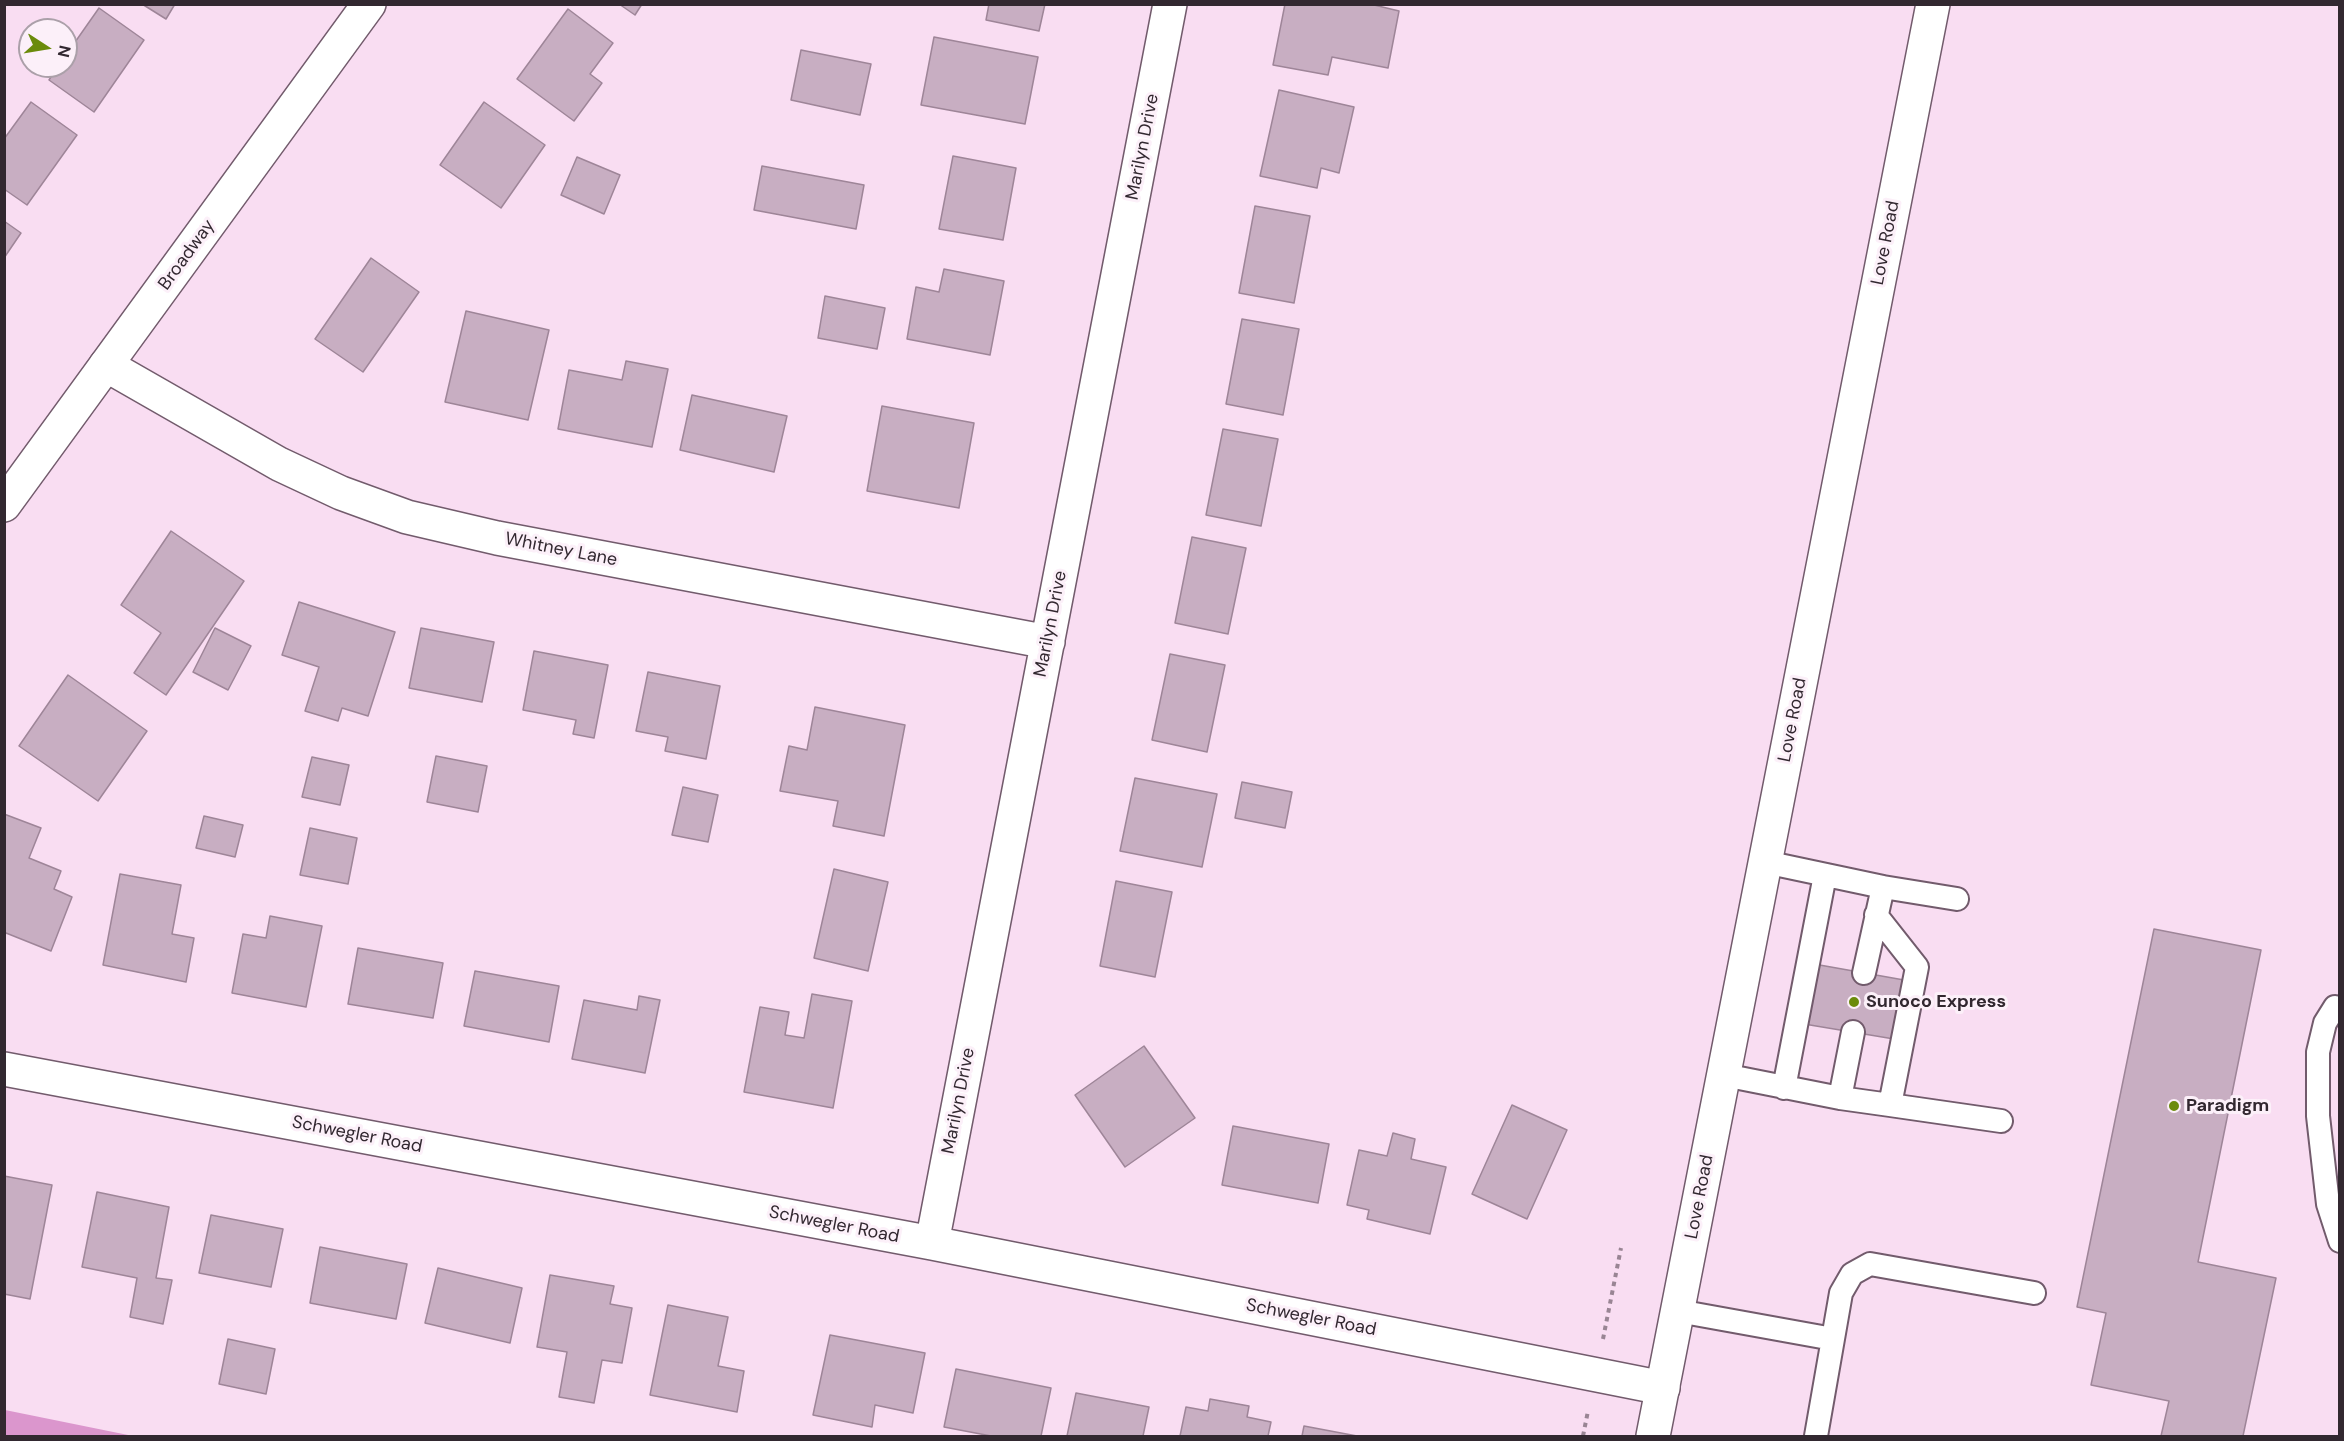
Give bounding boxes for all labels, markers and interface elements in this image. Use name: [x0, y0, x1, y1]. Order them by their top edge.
north arrow: [18, 18, 78, 78]
text: N: [53, 44, 76, 59]
street label: Marilyn Drive: [1122, 92, 1164, 202]
street label: Love Road: [1867, 199, 1905, 287]
street label: Broadway: [154, 216, 220, 294]
street label: Whitney Lane: [503, 529, 619, 571]
street label: Marilyn Drive: [1030, 569, 1072, 679]
street label: Love Road: [1774, 676, 1812, 764]
place label: Sunoco Express: [1866, 991, 2006, 1013]
marker: Sunoco Express: [1847, 995, 1861, 1009]
street label: Marilyn Drive: [938, 1046, 980, 1156]
place label: Paradigm: [2186, 1095, 2269, 1117]
marker: Paradigm: [2167, 1099, 2181, 1113]
street label: Schwegler Road: [290, 1112, 424, 1158]
street label: Love Road: [1681, 1153, 1719, 1241]
street label: Schwegler Road: [767, 1202, 901, 1248]
street label: Schwegler Road: [1244, 1295, 1378, 1341]

